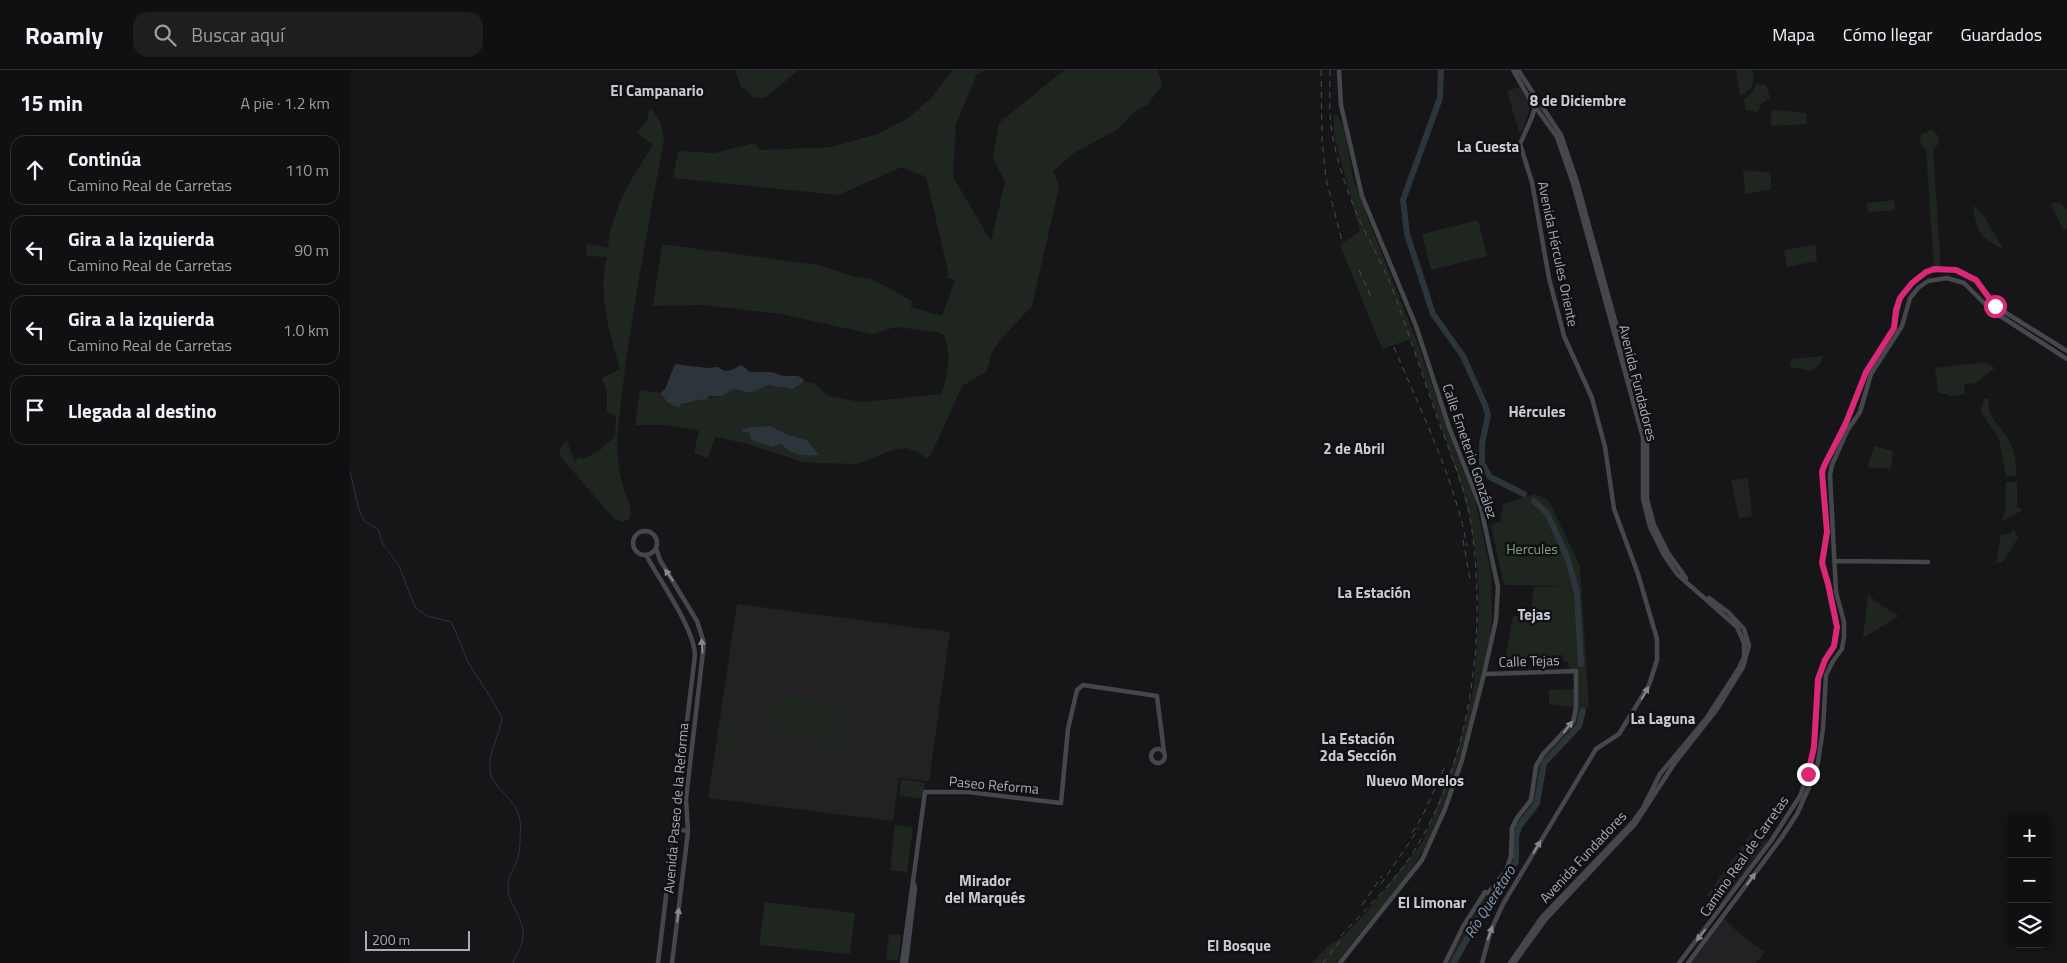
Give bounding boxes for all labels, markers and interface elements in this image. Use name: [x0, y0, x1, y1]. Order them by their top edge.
search box: [133, 12, 483, 57]
text: Roamly: [25, 17, 103, 53]
text: Buscar aquí: [191, 20, 284, 49]
icon: search: [151, 21, 179, 49]
text: Mapa: [1772, 21, 1815, 48]
text: Cómo llegar: [1843, 21, 1932, 48]
text: Guardados: [1960, 21, 2042, 48]
district label: El Campanario: [610, 79, 704, 102]
text: 15 min: [20, 87, 83, 119]
district label: 8 de Diciembre: [1530, 89, 1627, 112]
text: A pie · 1.2 km: [240, 91, 330, 115]
district label: La Cuesta: [1457, 135, 1519, 158]
text: Continúa: [68, 144, 141, 173]
icon: ahead: [21, 156, 49, 184]
text: 110 m: [285, 158, 329, 182]
text: Camino Real de Carretas: [68, 173, 232, 197]
street label: Avenida Hércules Oriente: [1533, 179, 1584, 329]
text: Gira a la izquierda: [68, 224, 215, 253]
icon: left: [21, 236, 49, 264]
text: 90 m: [294, 238, 329, 262]
text: Camino Real de Carretas: [68, 253, 232, 277]
route start: [1984, 295, 2007, 318]
text: Gira a la izquierda: [68, 304, 215, 333]
icon: left: [21, 316, 49, 344]
text: 1.0 km: [283, 318, 329, 342]
street label: Avenida Fundadores: [1614, 322, 1663, 443]
text: Camino Real de Carretas: [68, 333, 232, 357]
street label: Calle Emeterio González: [1437, 380, 1503, 521]
icon: arrive: [21, 396, 49, 424]
text: Llegada al destino: [68, 396, 217, 425]
district label: Hércules: [1508, 400, 1566, 423]
district label: 2 de Abril: [1323, 437, 1385, 460]
park label: Hercules: [1506, 538, 1558, 559]
one-way arrow: [664, 568, 674, 581]
district label: La Estación: [1337, 581, 1411, 604]
district label: Tejas: [1517, 603, 1551, 626]
one-way arrow: [698, 637, 706, 653]
street label: Calle Tejas: [1498, 649, 1560, 672]
one-way arrow: [1640, 686, 1649, 699]
district label: La Laguna: [1630, 707, 1696, 730]
one-way arrow: [1563, 720, 1573, 733]
street label: Avenida Paseo de la Reforma: [658, 722, 693, 894]
district label: La Estación 2da Sección: [1320, 727, 1396, 767]
route end: [1797, 763, 1820, 786]
district label: Nuevo Morelos: [1366, 769, 1464, 792]
street label: Paseo Reforma: [948, 770, 1040, 799]
street label: Camino Real de Carretas: [1694, 791, 1793, 921]
street label: Avenida Fundadores: [1534, 806, 1631, 907]
map controls: [2007, 813, 2052, 948]
button: +: [2007, 813, 2052, 858]
one-way arrow: [1533, 841, 1542, 854]
button: −: [2007, 858, 2052, 903]
water label: Río Querétaro: [1458, 860, 1521, 943]
district label: Mirador del Marqués: [945, 869, 1025, 909]
one-way arrow: [1746, 873, 1757, 886]
district label: El Limonar: [1398, 891, 1467, 914]
button: layers: [2007, 903, 2052, 948]
one-way arrow: [674, 906, 682, 922]
one-way arrow: [1486, 925, 1494, 940]
scale bar: [365, 928, 470, 951]
one-way arrow: [1695, 928, 1706, 941]
text: 200 m: [372, 929, 410, 950]
district label: El Bosque: [1207, 934, 1271, 957]

